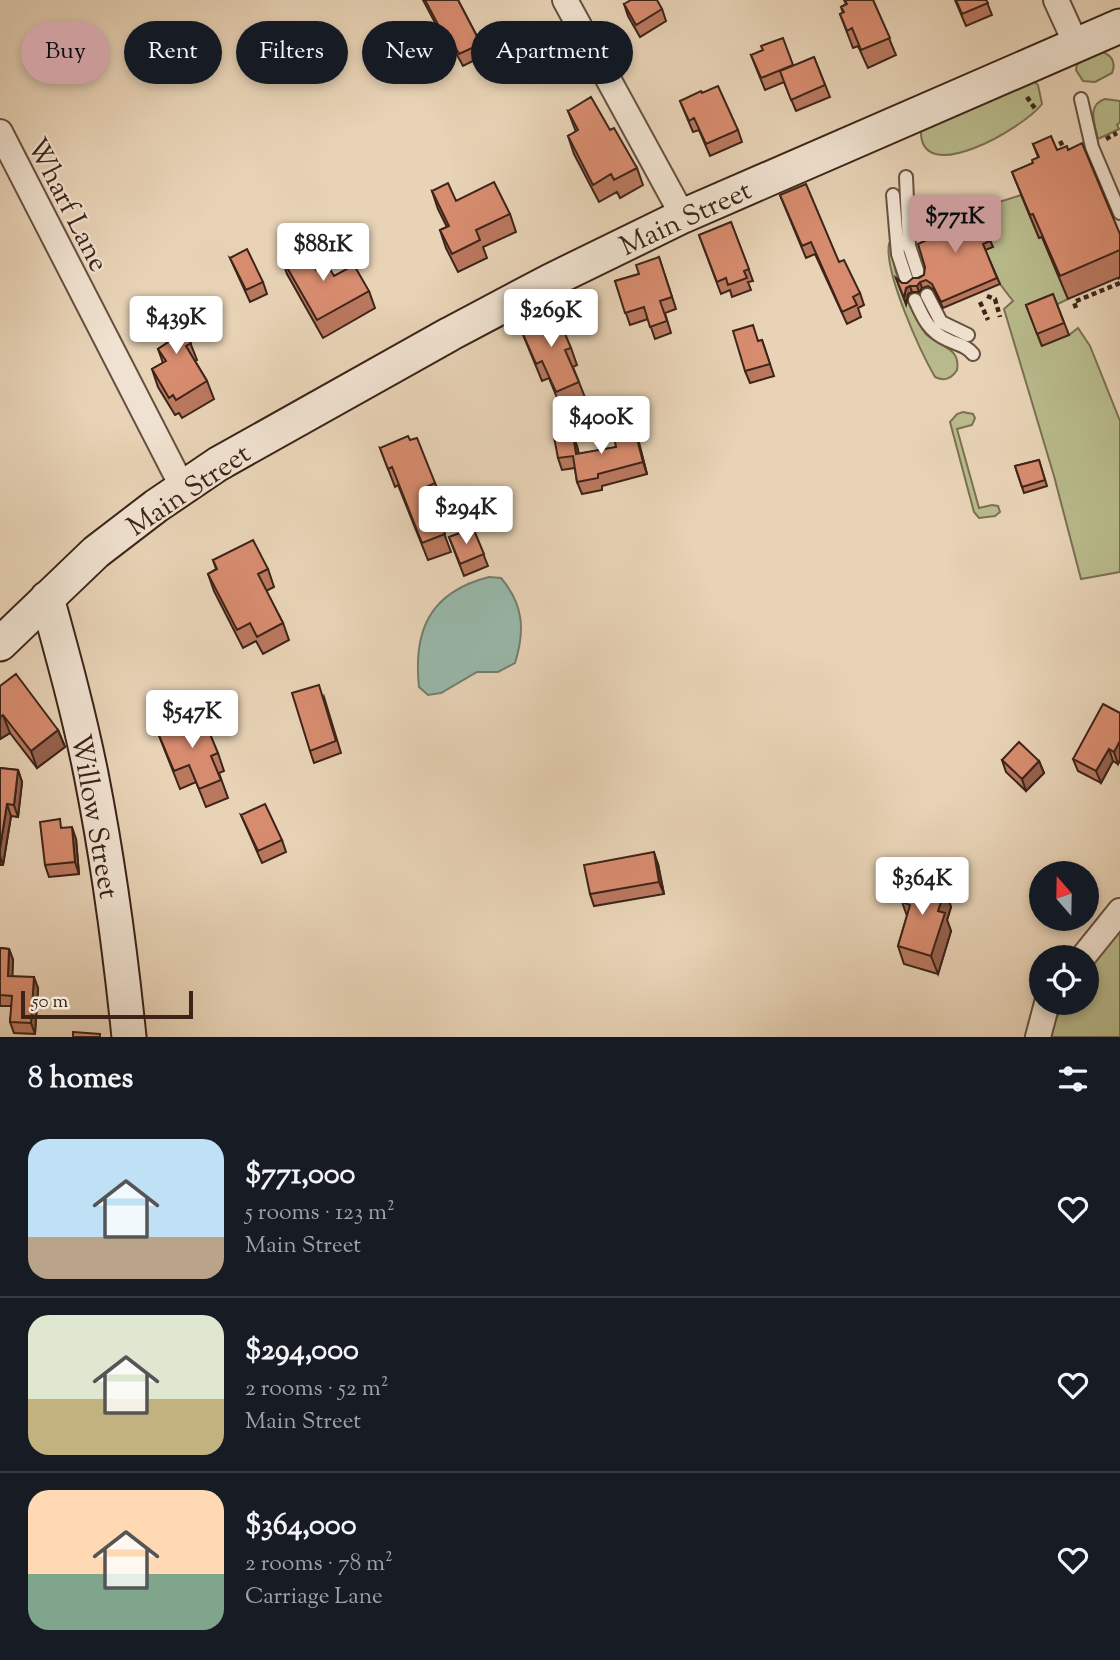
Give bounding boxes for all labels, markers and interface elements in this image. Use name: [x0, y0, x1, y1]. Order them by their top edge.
chip: Buy: [21, 21, 110, 84]
chip: Rent: [124, 21, 222, 84]
chip: Filters: [236, 21, 348, 84]
chip: New: [362, 21, 457, 84]
chip: Apartment: [471, 21, 633, 84]
street label: Wharf Lane: [16, 132, 117, 279]
street label: Main Street: [614, 172, 759, 268]
pin: $771K: [906, 196, 1004, 255]
text: $771K: [925, 201, 985, 234]
pin: $881K: [274, 224, 372, 283]
text: $881K: [293, 229, 353, 262]
pin: $269K: [502, 290, 600, 349]
text: $269K: [520, 295, 582, 328]
pin: $439K: [127, 296, 225, 356]
text: $439K: [146, 302, 206, 335]
pin: $400K: [552, 396, 650, 456]
text: $400K: [569, 402, 633, 435]
street label: Main Street: [120, 435, 260, 548]
pin: $294K: [417, 486, 515, 546]
text: $294K: [435, 492, 497, 525]
pin: $547K: [143, 690, 241, 750]
text: $547K: [162, 696, 222, 729]
street label: Willow Street: [59, 731, 127, 902]
pin: $364K: [873, 858, 971, 917]
north arrow: [1029, 861, 1099, 931]
map controls: [1029, 861, 1099, 1015]
text: $364K: [892, 863, 952, 896]
button: locate: [1029, 945, 1099, 1015]
scale bar: [21, 988, 192, 1020]
text: 50 m: [32, 989, 68, 1016]
text: 8 homes: [28, 1058, 133, 1101]
icon: filters: [1054, 1060, 1092, 1098]
text: $771,000: [245, 1154, 356, 1197]
icon: home: [84, 1167, 168, 1251]
icon: heart: [1054, 1190, 1092, 1228]
text: 5 rooms · 123 m²: [245, 1197, 395, 1230]
text: Main Street: [245, 1230, 361, 1263]
text: $294,000: [245, 1330, 359, 1373]
icon: home: [84, 1343, 168, 1427]
icon: heart: [1054, 1366, 1092, 1404]
text: 2 rooms · 52 m²: [245, 1373, 388, 1406]
text: Main Street: [245, 1406, 361, 1439]
text: $364,000: [245, 1505, 357, 1548]
icon: home: [84, 1518, 168, 1602]
icon: heart: [1054, 1541, 1092, 1579]
text: 2 rooms · 78 m²: [245, 1548, 393, 1581]
text: Carriage Lane: [245, 1581, 383, 1614]

